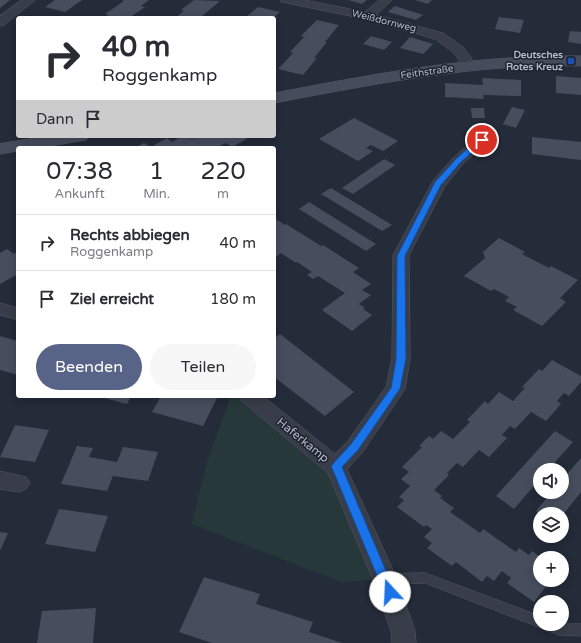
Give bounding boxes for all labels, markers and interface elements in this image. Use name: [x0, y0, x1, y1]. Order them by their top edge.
street label: Weißdornweg: [351, 7, 417, 35]
text: 40 m: [102, 30, 170, 64]
icon: right: [36, 32, 88, 84]
place label: Deutsches Rotes Kreuz: [506, 49, 563, 73]
marker: Deutsches Rotes Kreuz: [566, 56, 576, 66]
street label: Feithstraße: [400, 62, 455, 82]
text: Roggenkamp: [102, 64, 217, 86]
icon: arrive: [82, 108, 104, 130]
text: Dann: [36, 110, 74, 128]
pin: [465, 123, 499, 157]
icon: arrive: [471, 129, 493, 151]
text: 07:38: [46, 157, 113, 186]
text: 1: [149, 157, 164, 186]
text: 220: [200, 157, 246, 186]
text: Ankunft: [55, 186, 105, 202]
text: Min.: [143, 186, 170, 202]
text: m: [217, 186, 229, 202]
text: Rechts abbiegen: [70, 226, 190, 244]
icon: right: [36, 232, 58, 254]
text: 40 m: [219, 234, 256, 252]
text: Roggenkamp: [70, 244, 153, 260]
icon: arrive: [36, 288, 58, 310]
text: Ziel erreicht: [70, 290, 154, 308]
text: 180 m: [210, 290, 256, 308]
button: Beenden: [36, 344, 142, 390]
button: Teilen: [150, 344, 256, 390]
street label: Haferkamp: [274, 415, 332, 465]
map controls: [533, 463, 569, 631]
button: sound: [533, 463, 569, 499]
button: layers: [533, 507, 569, 543]
button: +: [533, 551, 569, 587]
position arrow: [369, 571, 411, 613]
button: −: [533, 595, 569, 631]

